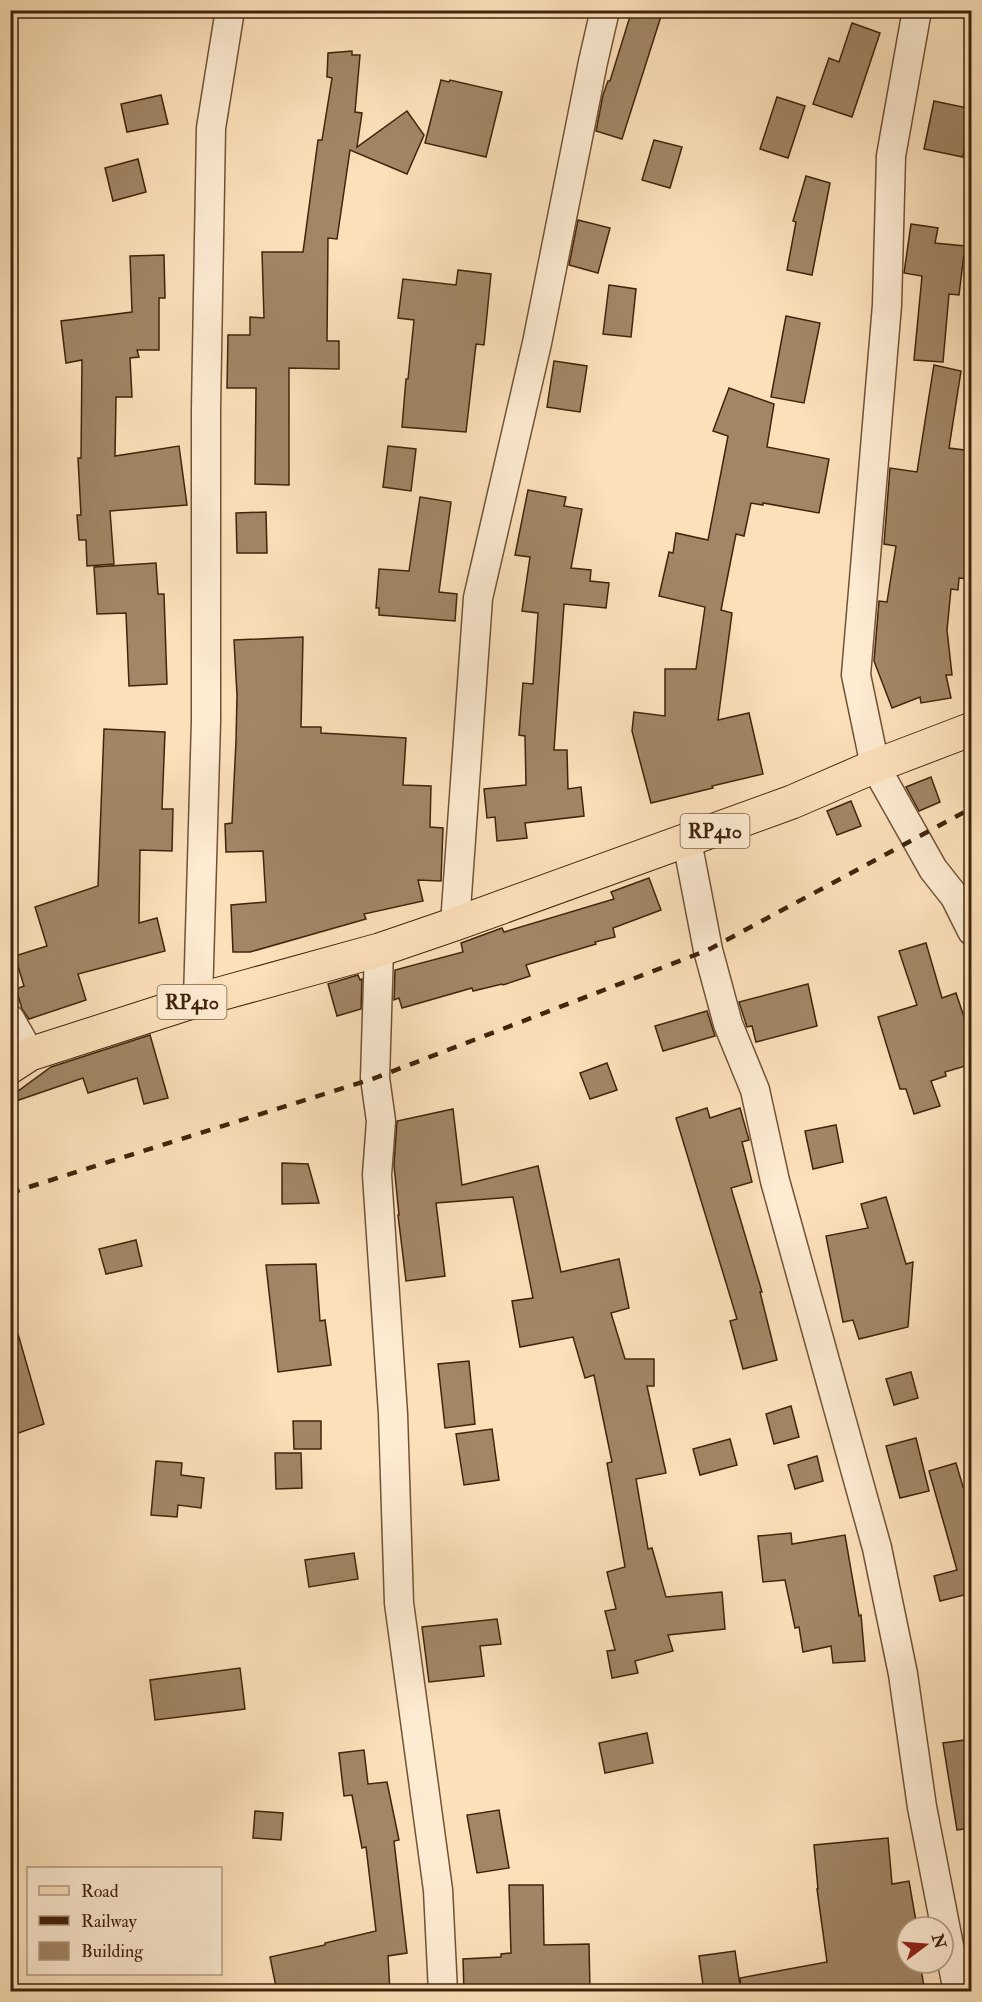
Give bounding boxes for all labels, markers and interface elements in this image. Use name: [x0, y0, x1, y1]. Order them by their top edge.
road number: RP410: [680, 814, 750, 848]
road number: RP410: [158, 985, 226, 1019]
legend: [27, 1867, 222, 1975]
text: Road: [81, 1880, 119, 1903]
text: Railway: [81, 1910, 138, 1933]
north arrow: [895, 1915, 955, 1975]
text: N: [927, 1931, 950, 1951]
text: Building: [81, 1940, 144, 1963]

